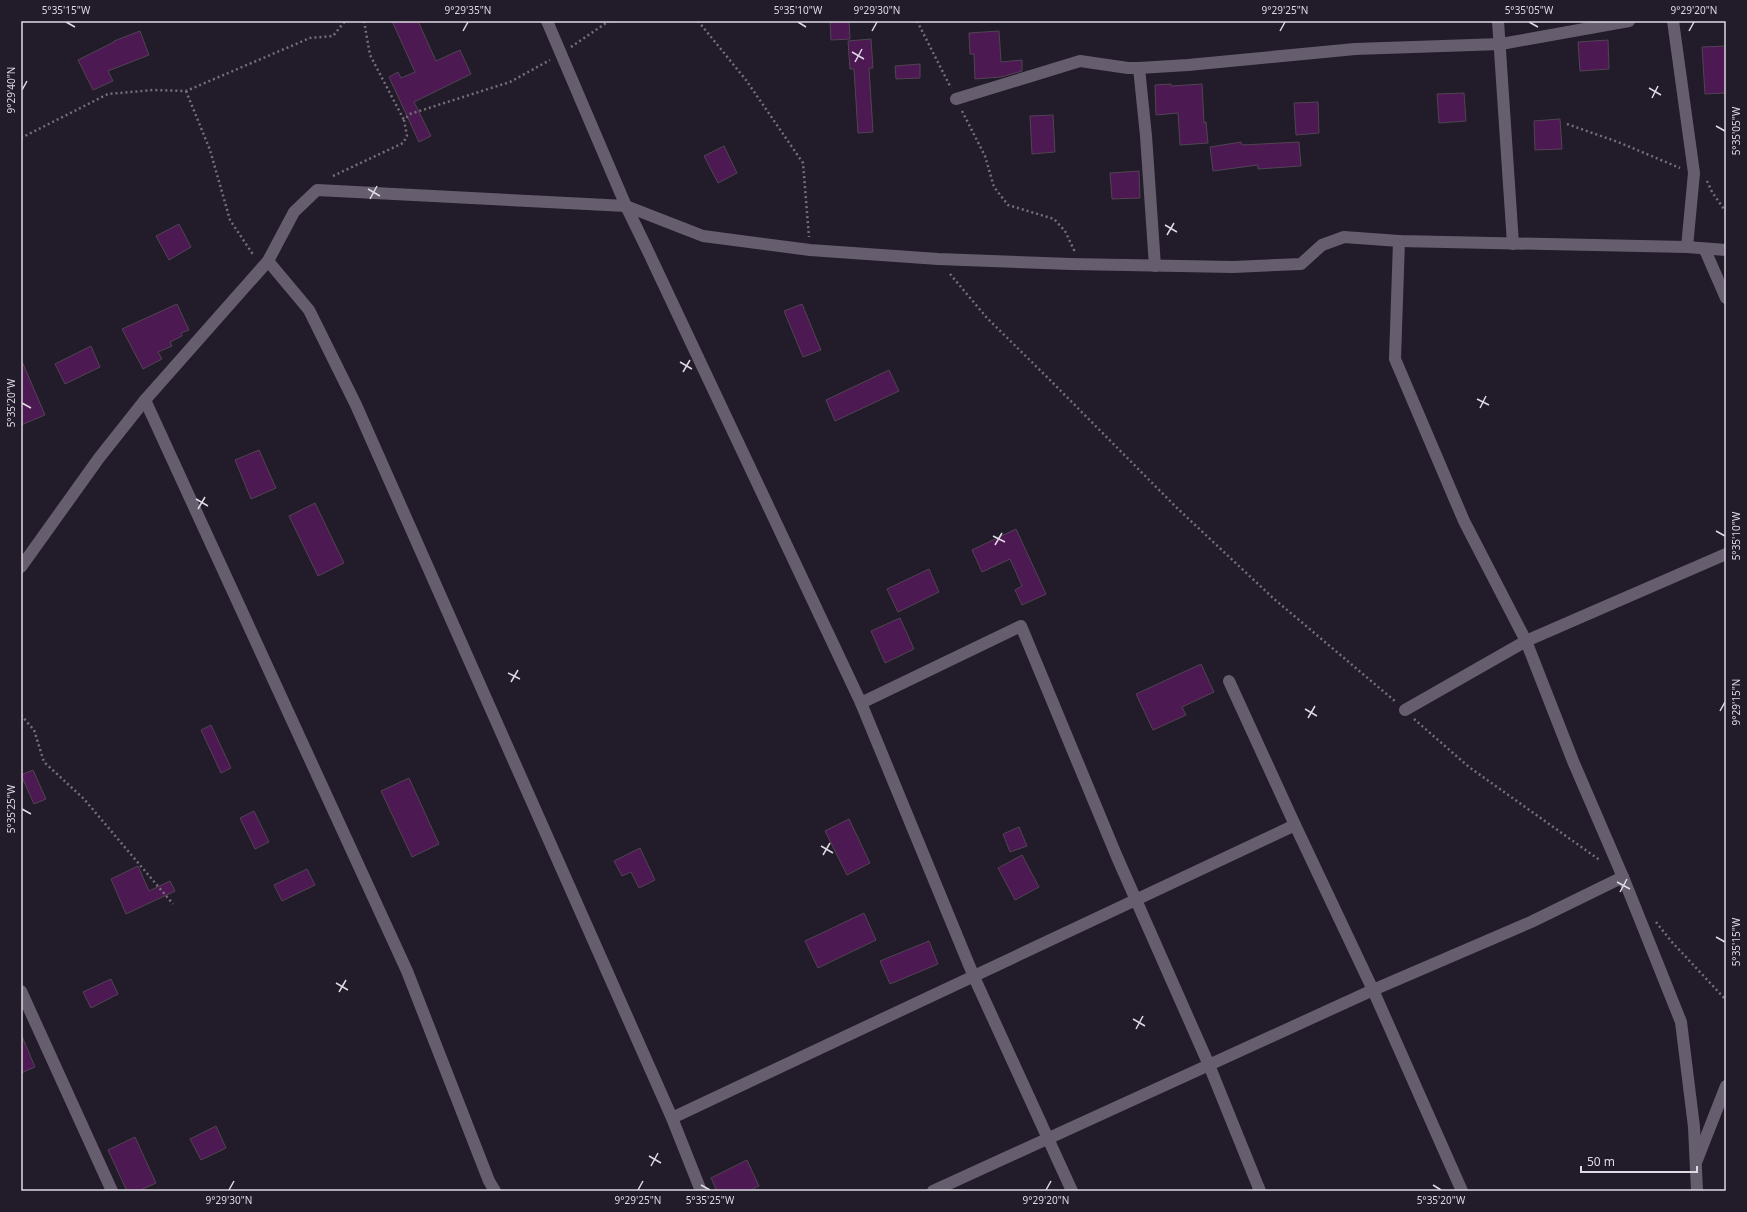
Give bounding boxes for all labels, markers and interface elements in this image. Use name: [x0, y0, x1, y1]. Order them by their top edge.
text: 5°35'15"W: [42, 3, 91, 17]
text: 9°29'35"N: [445, 3, 491, 17]
text: 5°35'10"W: [774, 3, 823, 17]
text: 9°29'30"N: [854, 3, 900, 17]
text: 9°29'25"N: [1262, 3, 1308, 17]
text: 5°35'05"W: [1505, 3, 1554, 17]
text: 9°29'20"N: [1671, 3, 1717, 17]
text: 9°29'40"N: [4, 67, 18, 113]
text: 5°35'05"W: [1729, 106, 1743, 155]
text: 5°35'20"W: [4, 378, 18, 427]
text: 5°35'10"W: [1729, 511, 1743, 560]
text: 9°29'15"N: [1729, 679, 1743, 725]
text: 5°35'25"W: [4, 784, 18, 833]
text: 5°35'15"W: [1729, 917, 1743, 966]
scale bar: [1581, 1148, 1697, 1174]
text: 50 m: [1587, 1153, 1615, 1170]
text: 9°29'30"N: [206, 1193, 252, 1207]
text: 9°29'25"N: [615, 1193, 661, 1207]
text: 5°35'25"W: [686, 1193, 735, 1207]
text: 9°29'20"N: [1023, 1193, 1069, 1207]
text: 5°35'20"W: [1417, 1193, 1466, 1207]

